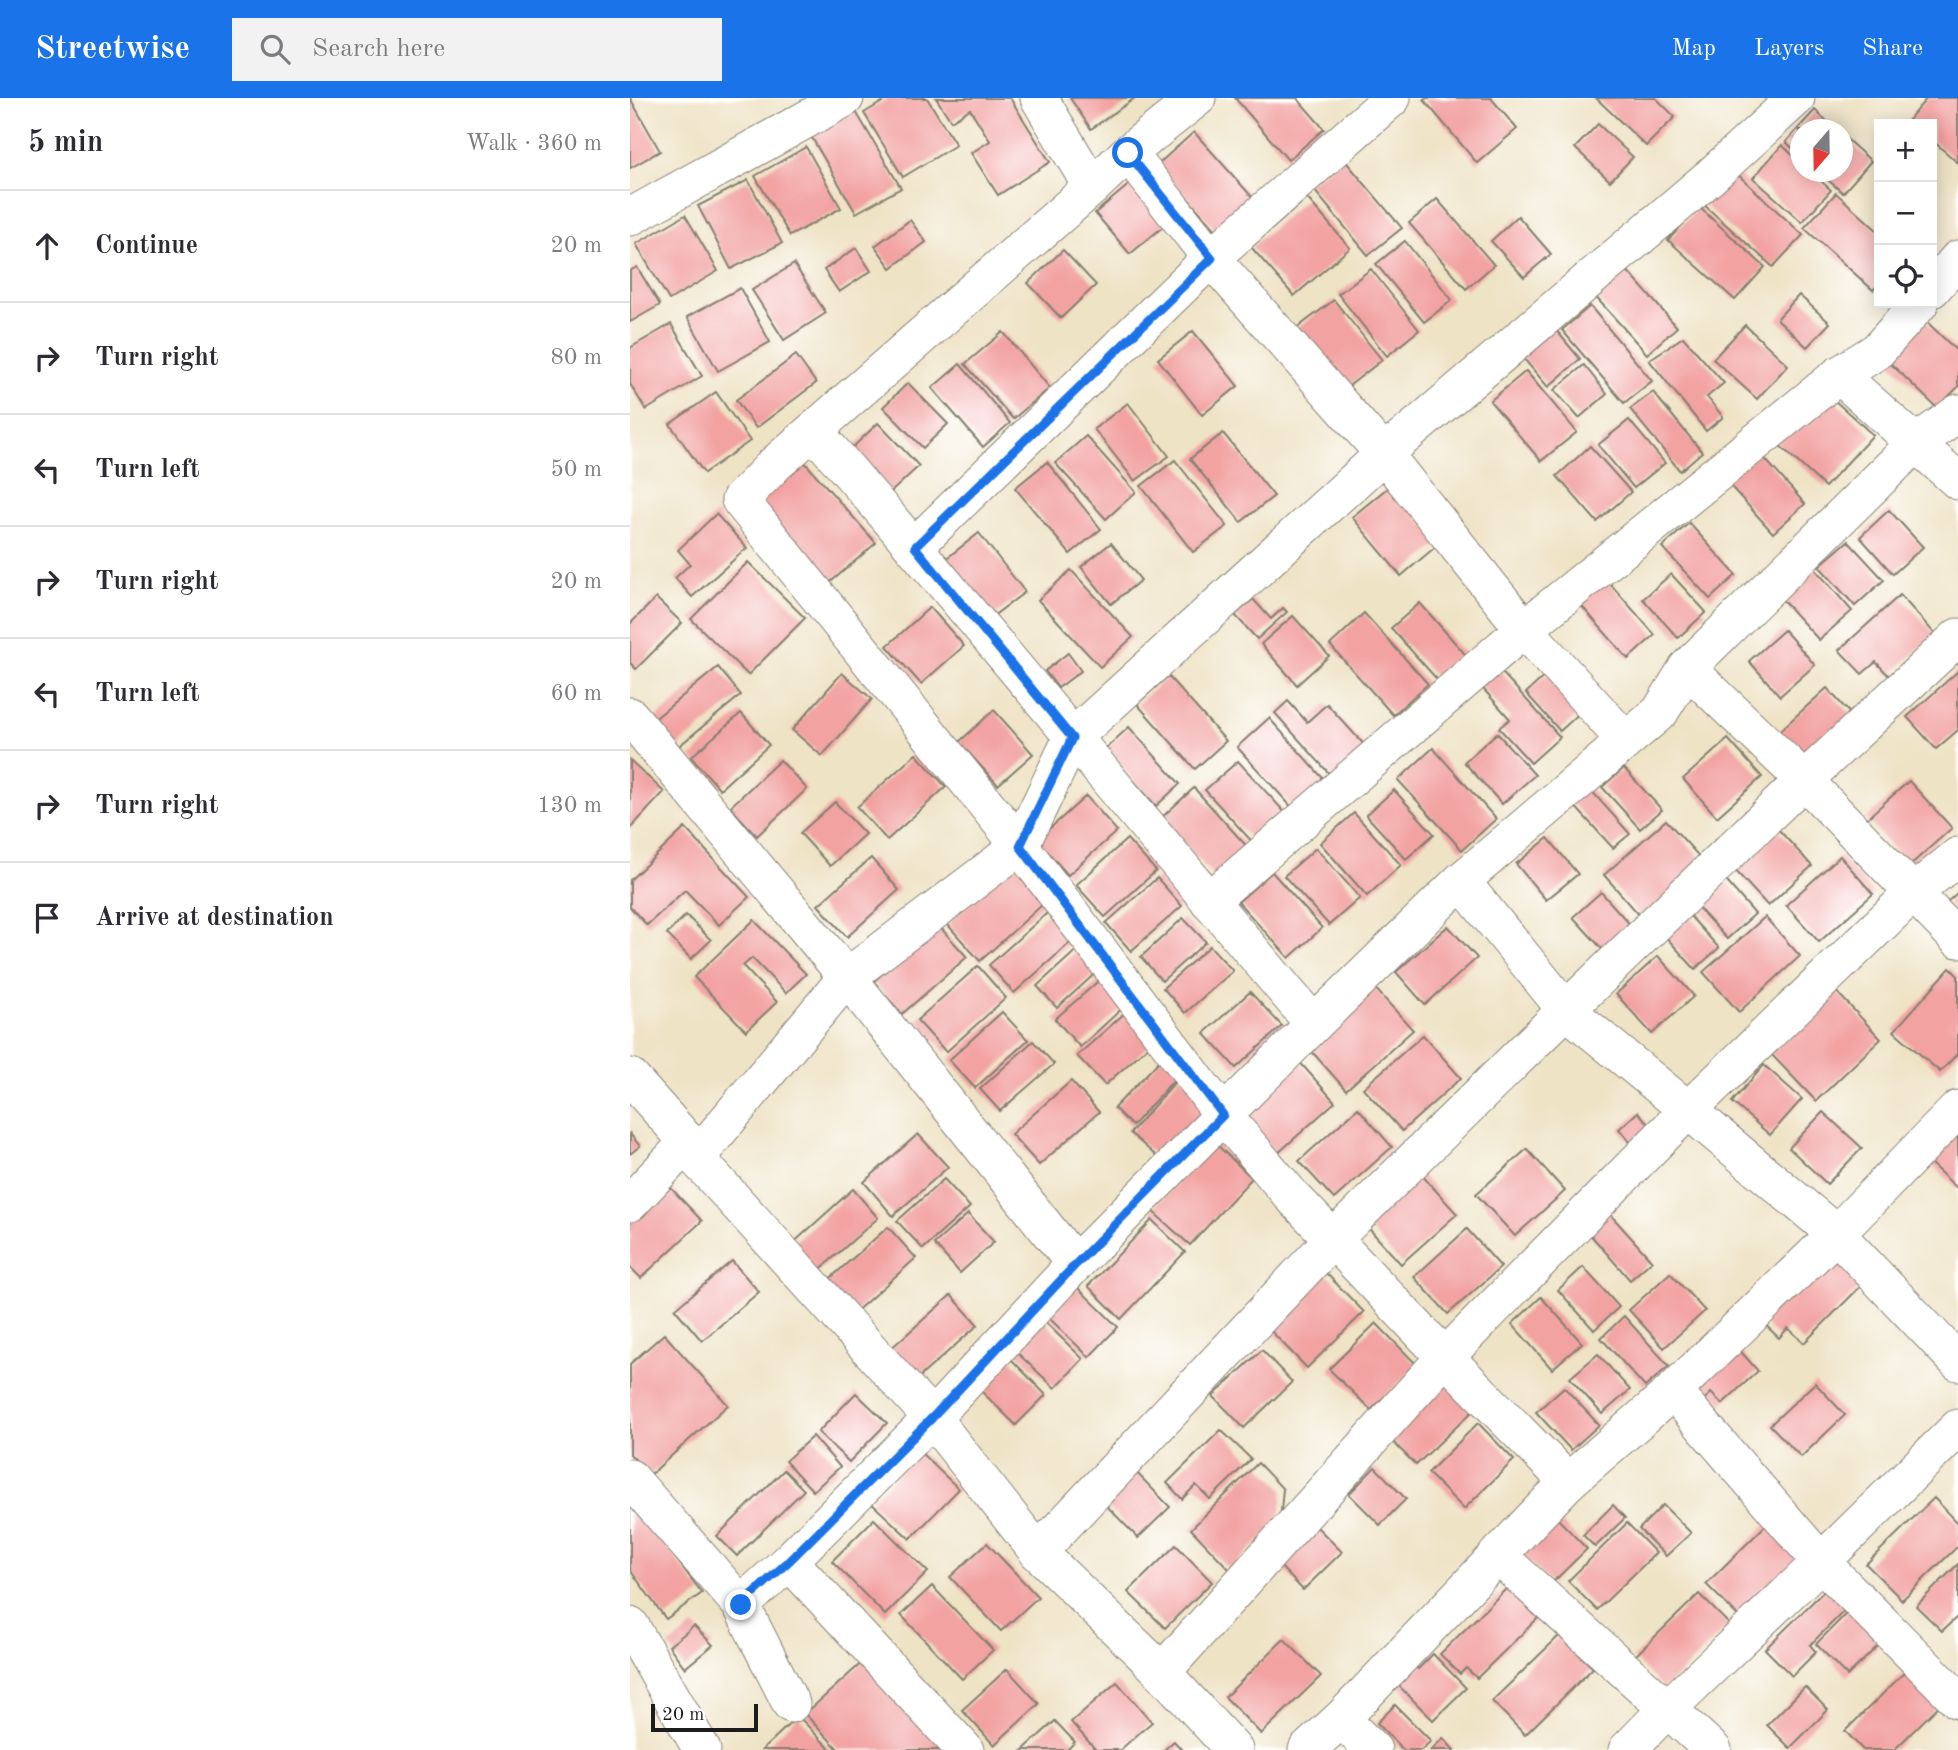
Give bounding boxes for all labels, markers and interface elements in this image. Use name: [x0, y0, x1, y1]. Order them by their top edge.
search box: [232, 18, 722, 81]
icon: search: [256, 30, 294, 68]
text: Streetwise: [35, 33, 190, 66]
text: Search here: [312, 36, 445, 62]
text: Map: [1672, 37, 1716, 61]
text: Layers: [1754, 37, 1824, 61]
text: Share: [1862, 37, 1923, 61]
north arrow: [1790, 119, 1853, 182]
map controls: [1874, 119, 1937, 308]
button: +: [1874, 119, 1937, 182]
text: 5 min: [28, 128, 103, 158]
text: Walk · 360 m: [466, 132, 602, 155]
route start: [1112, 137, 1143, 168]
button: −: [1874, 182, 1937, 245]
icon: ahead: [28, 227, 66, 265]
text: Continue: [95, 233, 198, 259]
text: 20 m: [551, 234, 602, 257]
button: locate: [1874, 245, 1937, 308]
icon: right: [28, 339, 66, 377]
text: Turn right: [95, 345, 218, 371]
text: 80 m: [551, 346, 602, 369]
icon: left: [28, 451, 66, 489]
text: Turn left: [95, 457, 200, 483]
text: 50 m: [551, 458, 602, 481]
icon: right: [28, 563, 66, 601]
text: Turn right: [95, 569, 218, 595]
text: 20 m: [551, 570, 602, 593]
icon: left: [28, 675, 66, 713]
text: Turn left: [95, 681, 200, 707]
text: 60 m: [551, 682, 602, 705]
icon: right: [28, 787, 66, 825]
text: Turn right: [95, 793, 218, 819]
text: 130 m: [537, 794, 602, 817]
icon: arrive: [28, 899, 66, 937]
text: Arrive at destination: [95, 905, 334, 931]
route end: [725, 1589, 756, 1620]
scale bar: [651, 1701, 758, 1733]
text: 20 m: [662, 1706, 704, 1725]

